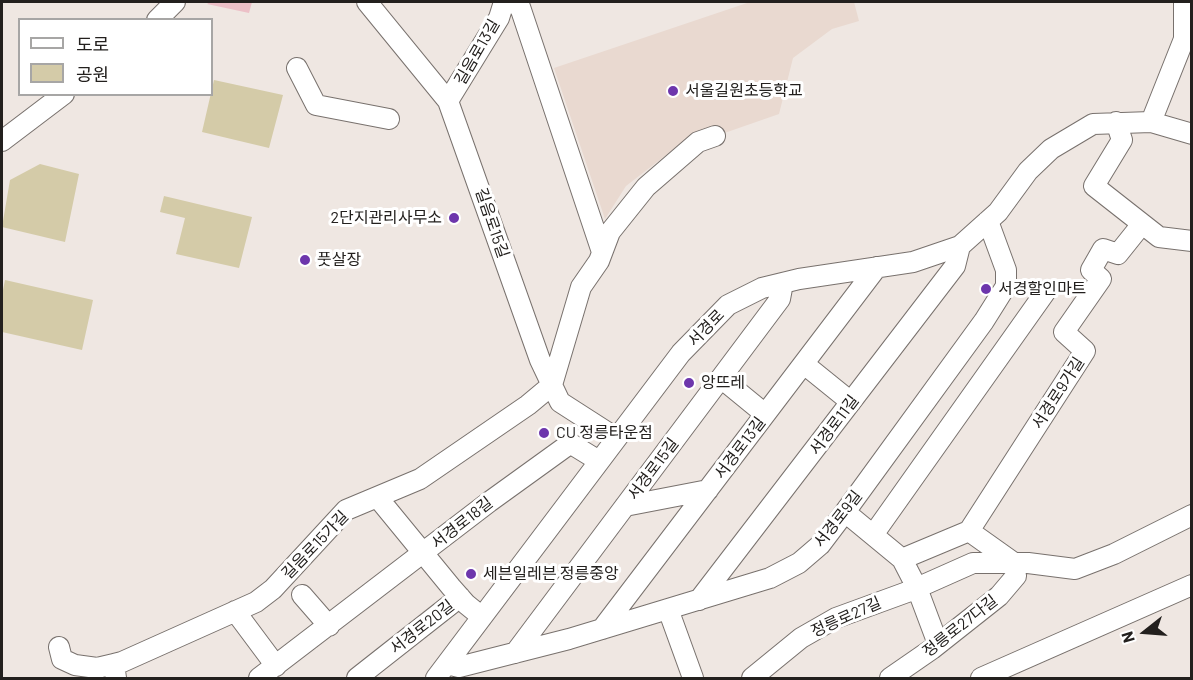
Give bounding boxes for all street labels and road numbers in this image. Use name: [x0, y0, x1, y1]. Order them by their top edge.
street label: 길음로13길: [451, 16, 503, 88]
street label: 길음로15길: [471, 186, 513, 260]
street label: 서경로: [684, 305, 728, 351]
street label: 서경로9가길: [1028, 353, 1088, 433]
street label: 서경로11길: [805, 391, 863, 459]
street label: 서경로13길: [710, 413, 770, 483]
street label: 서경로15길: [623, 434, 683, 504]
street label: 서경로9길: [810, 487, 866, 551]
street label: 서경로18길: [427, 493, 497, 553]
street label: 길음로15가길: [278, 507, 352, 583]
street label: 정릉로27다길: [919, 591, 1001, 661]
street label: 정릉로27길: [808, 593, 884, 641]
street label: 서경로20길: [386, 596, 458, 658]

